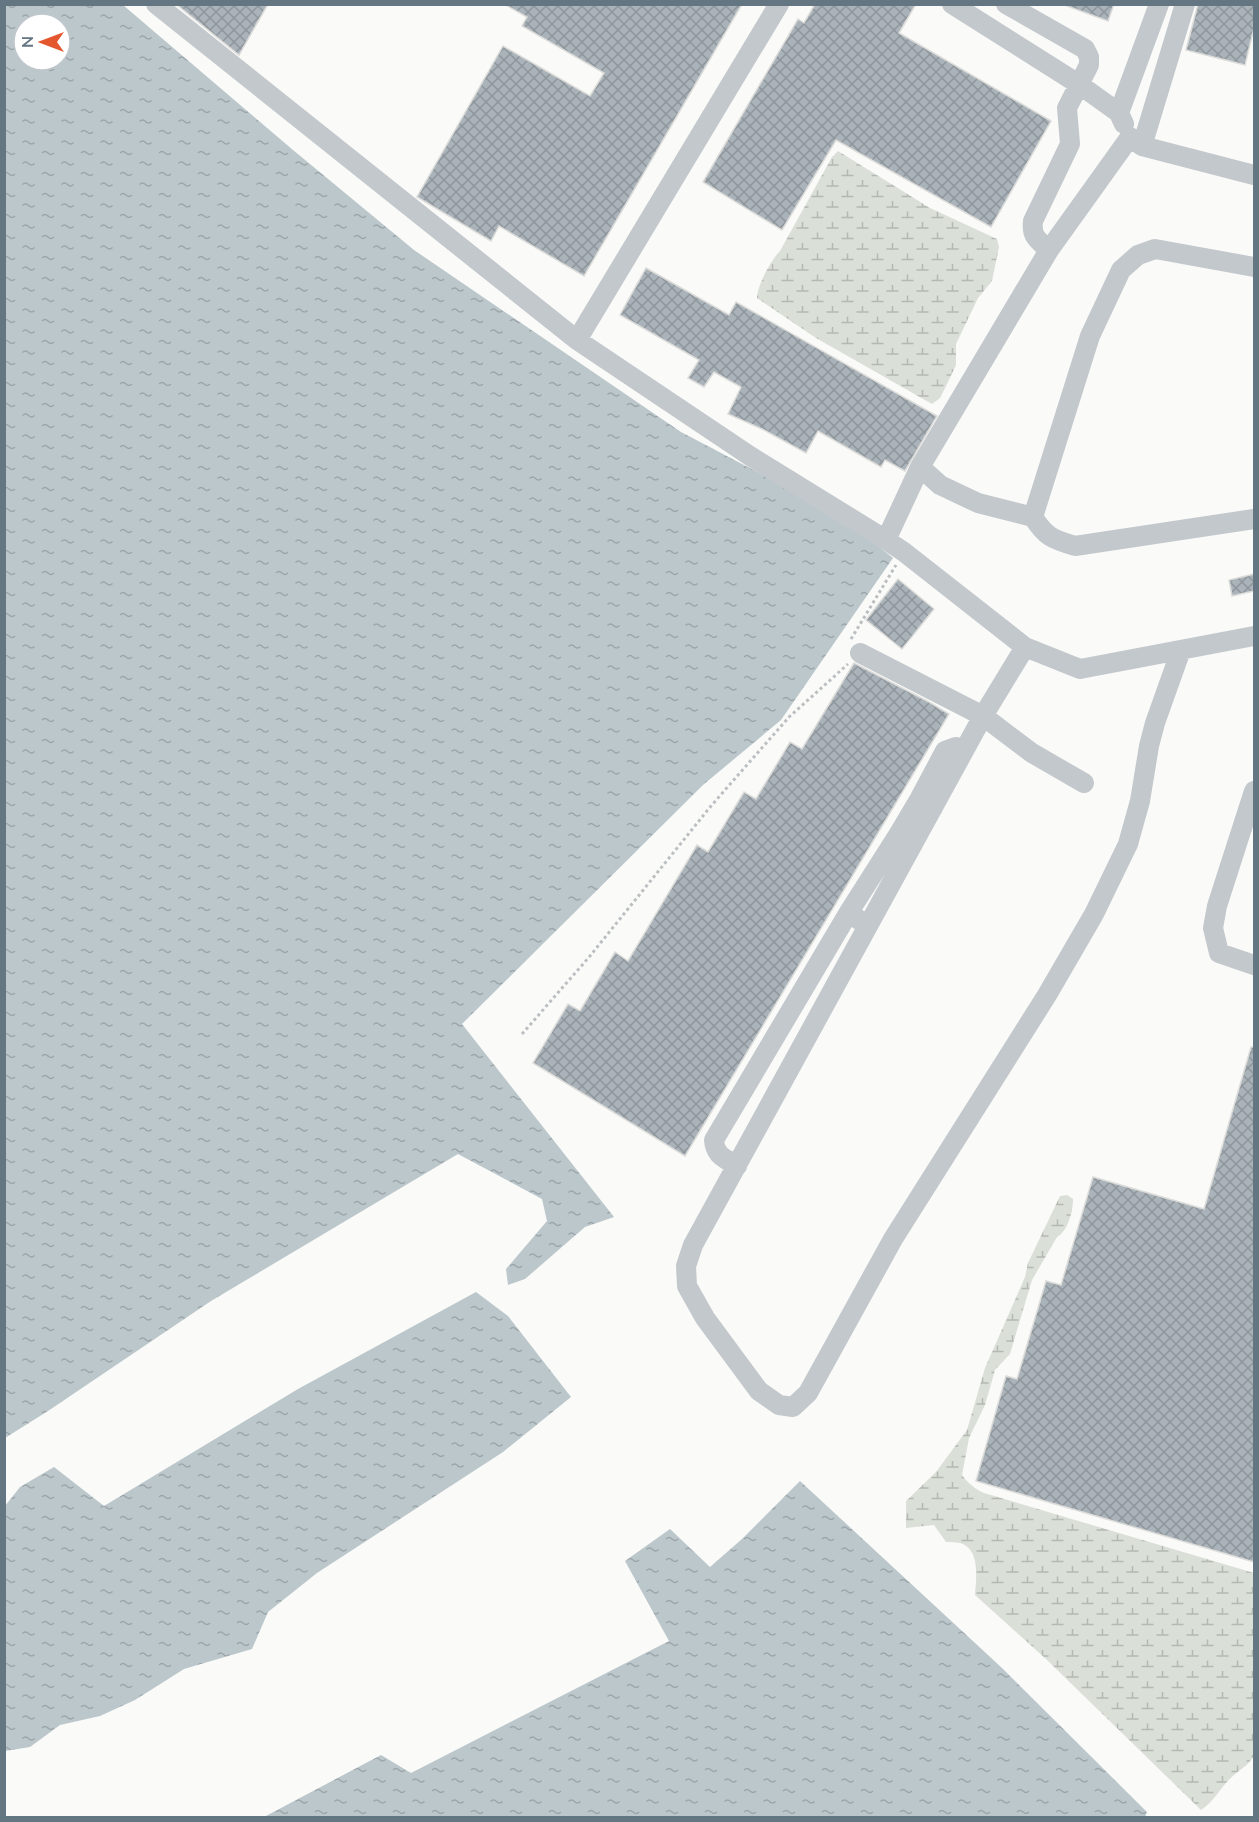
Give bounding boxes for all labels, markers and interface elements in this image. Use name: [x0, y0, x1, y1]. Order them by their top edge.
north arrow: [12, 12, 72, 72]
text: N: [17, 36, 37, 48]

